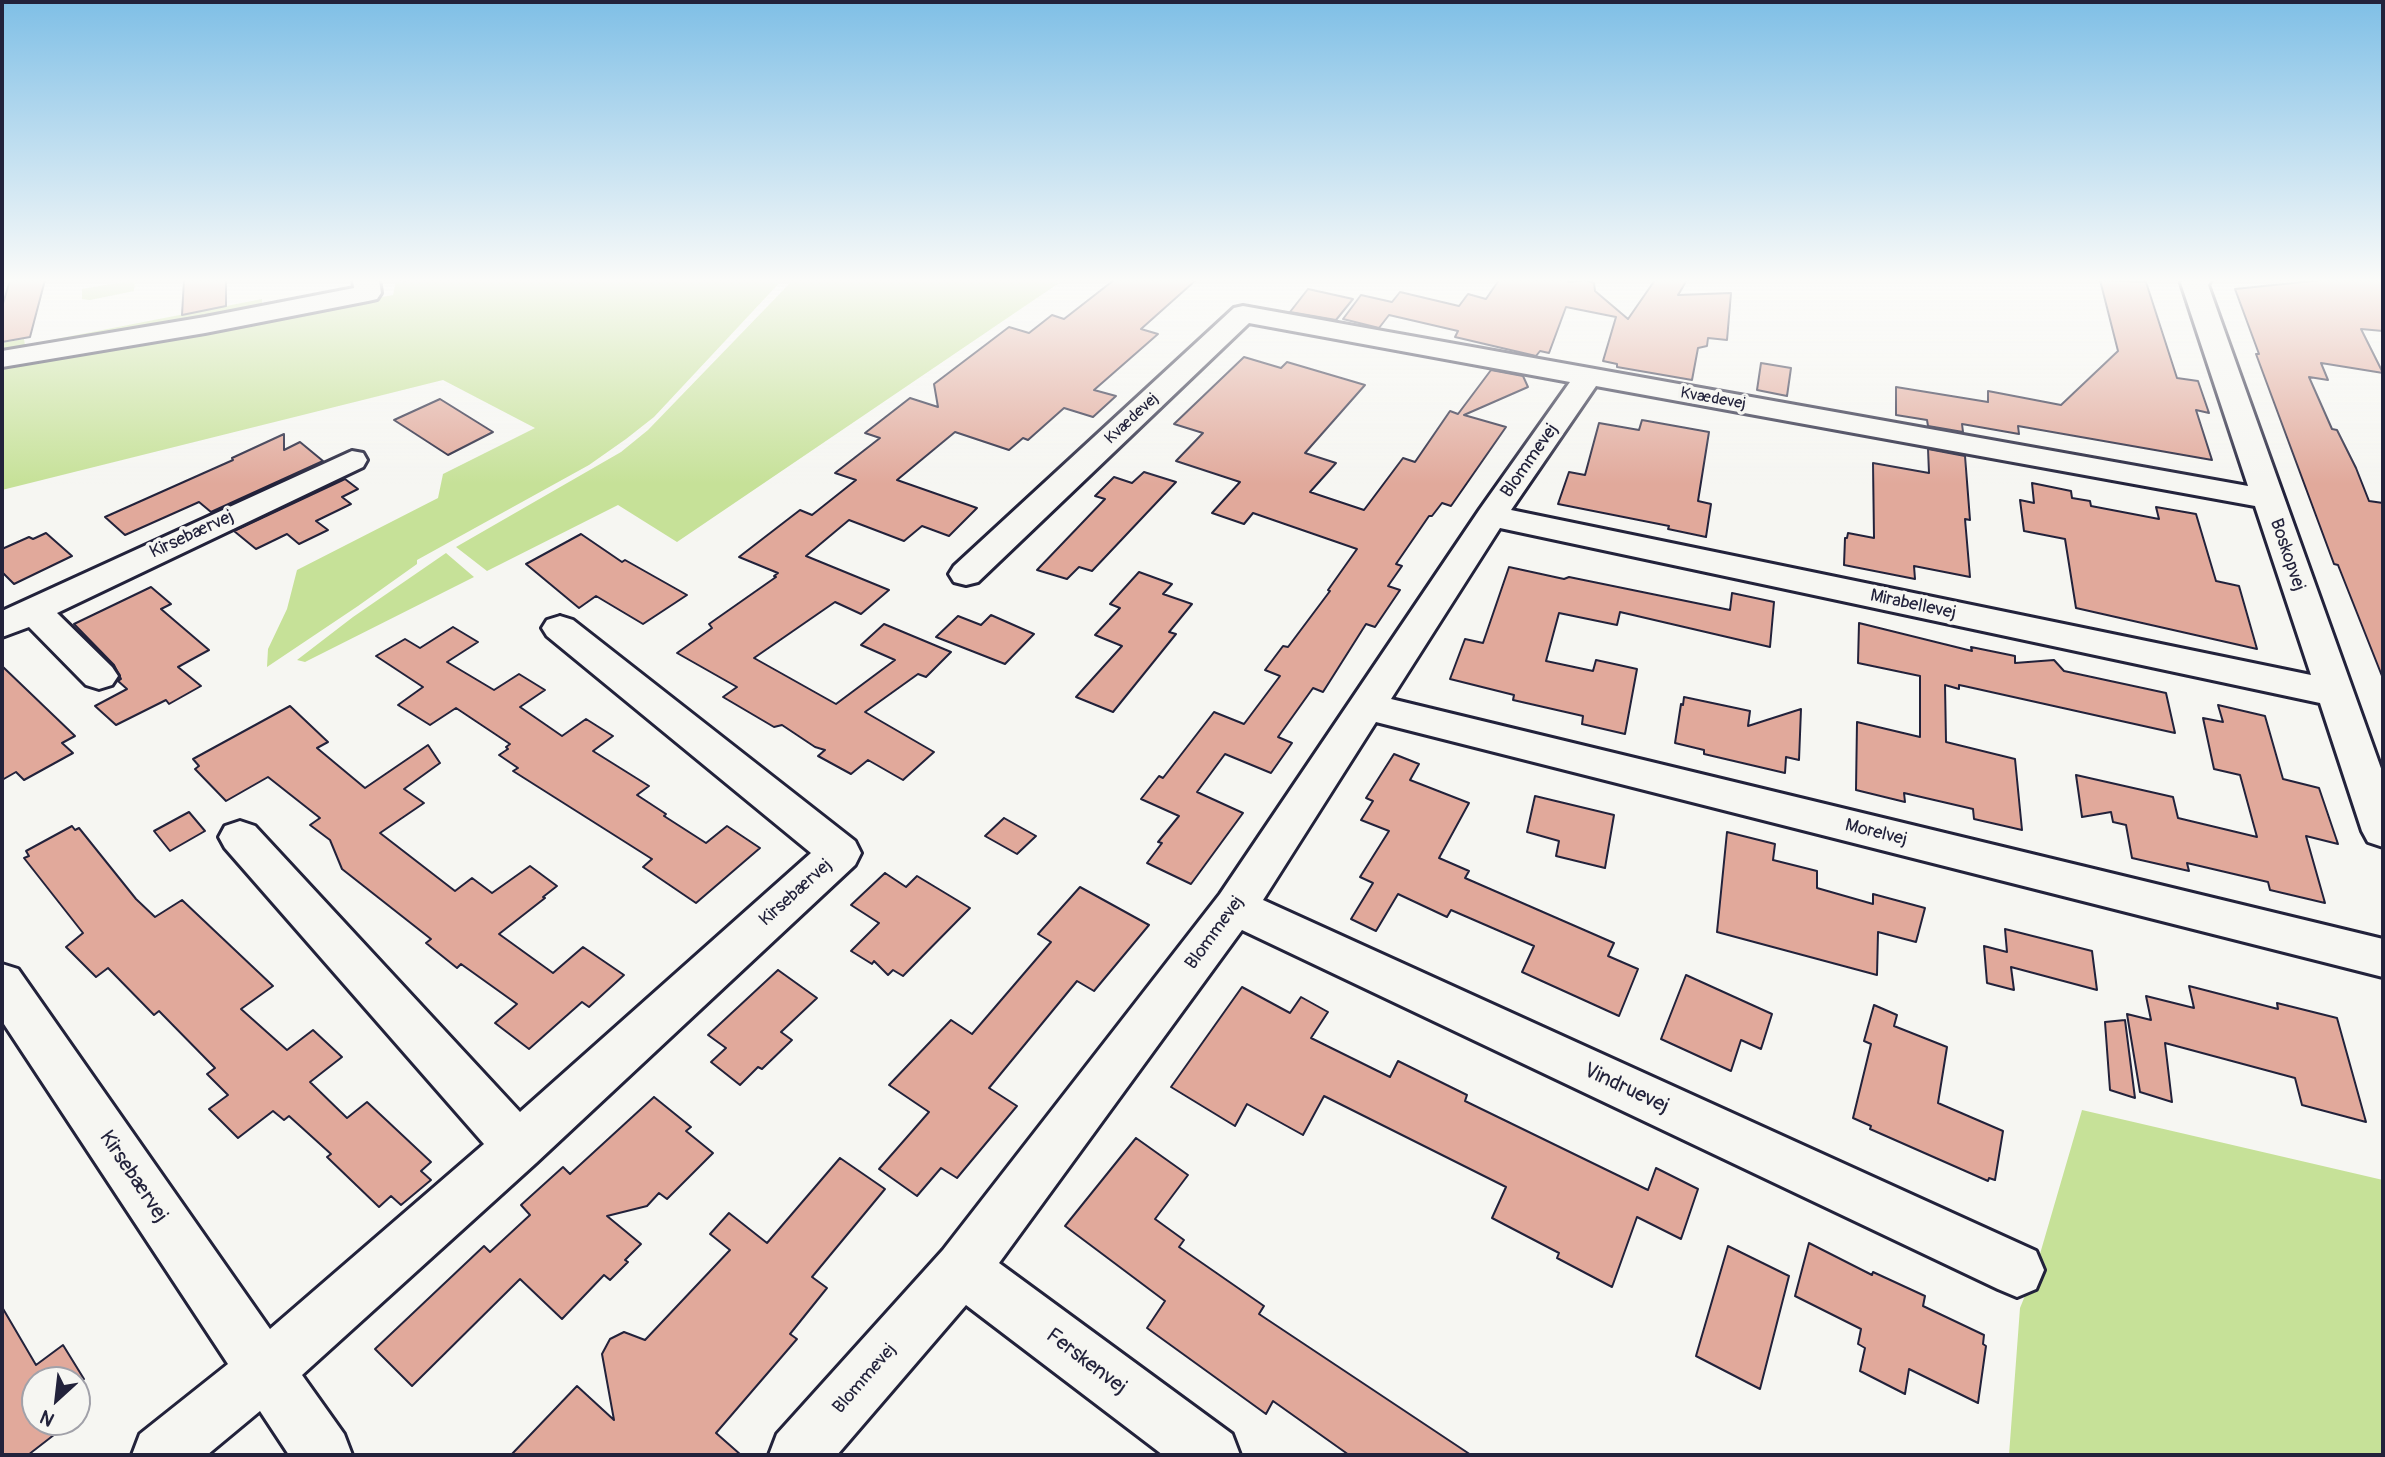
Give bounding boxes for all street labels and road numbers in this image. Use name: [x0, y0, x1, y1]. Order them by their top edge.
street label: Kvædevej: [1679, 384, 1747, 414]
street label: Kvædevej: [1101, 389, 1163, 449]
street label: Blommevej: [1497, 420, 1563, 502]
street label: Kirsebærvej: [147, 506, 237, 564]
street label: Boskopvej: [2265, 516, 2309, 594]
street label: Mirabellevej: [1868, 585, 1958, 625]
street label: Morelvej: [1843, 815, 1909, 851]
street label: Kirsebærvej: [755, 855, 837, 931]
street label: Blommevej: [1181, 892, 1249, 974]
street label: Vindruevej: [1579, 1058, 1673, 1120]
street label: Kirsebærvej: [93, 1126, 173, 1228]
street label: Ferskenvej: [1041, 1324, 1131, 1400]
street label: Blommevej: [829, 1340, 901, 1418]

